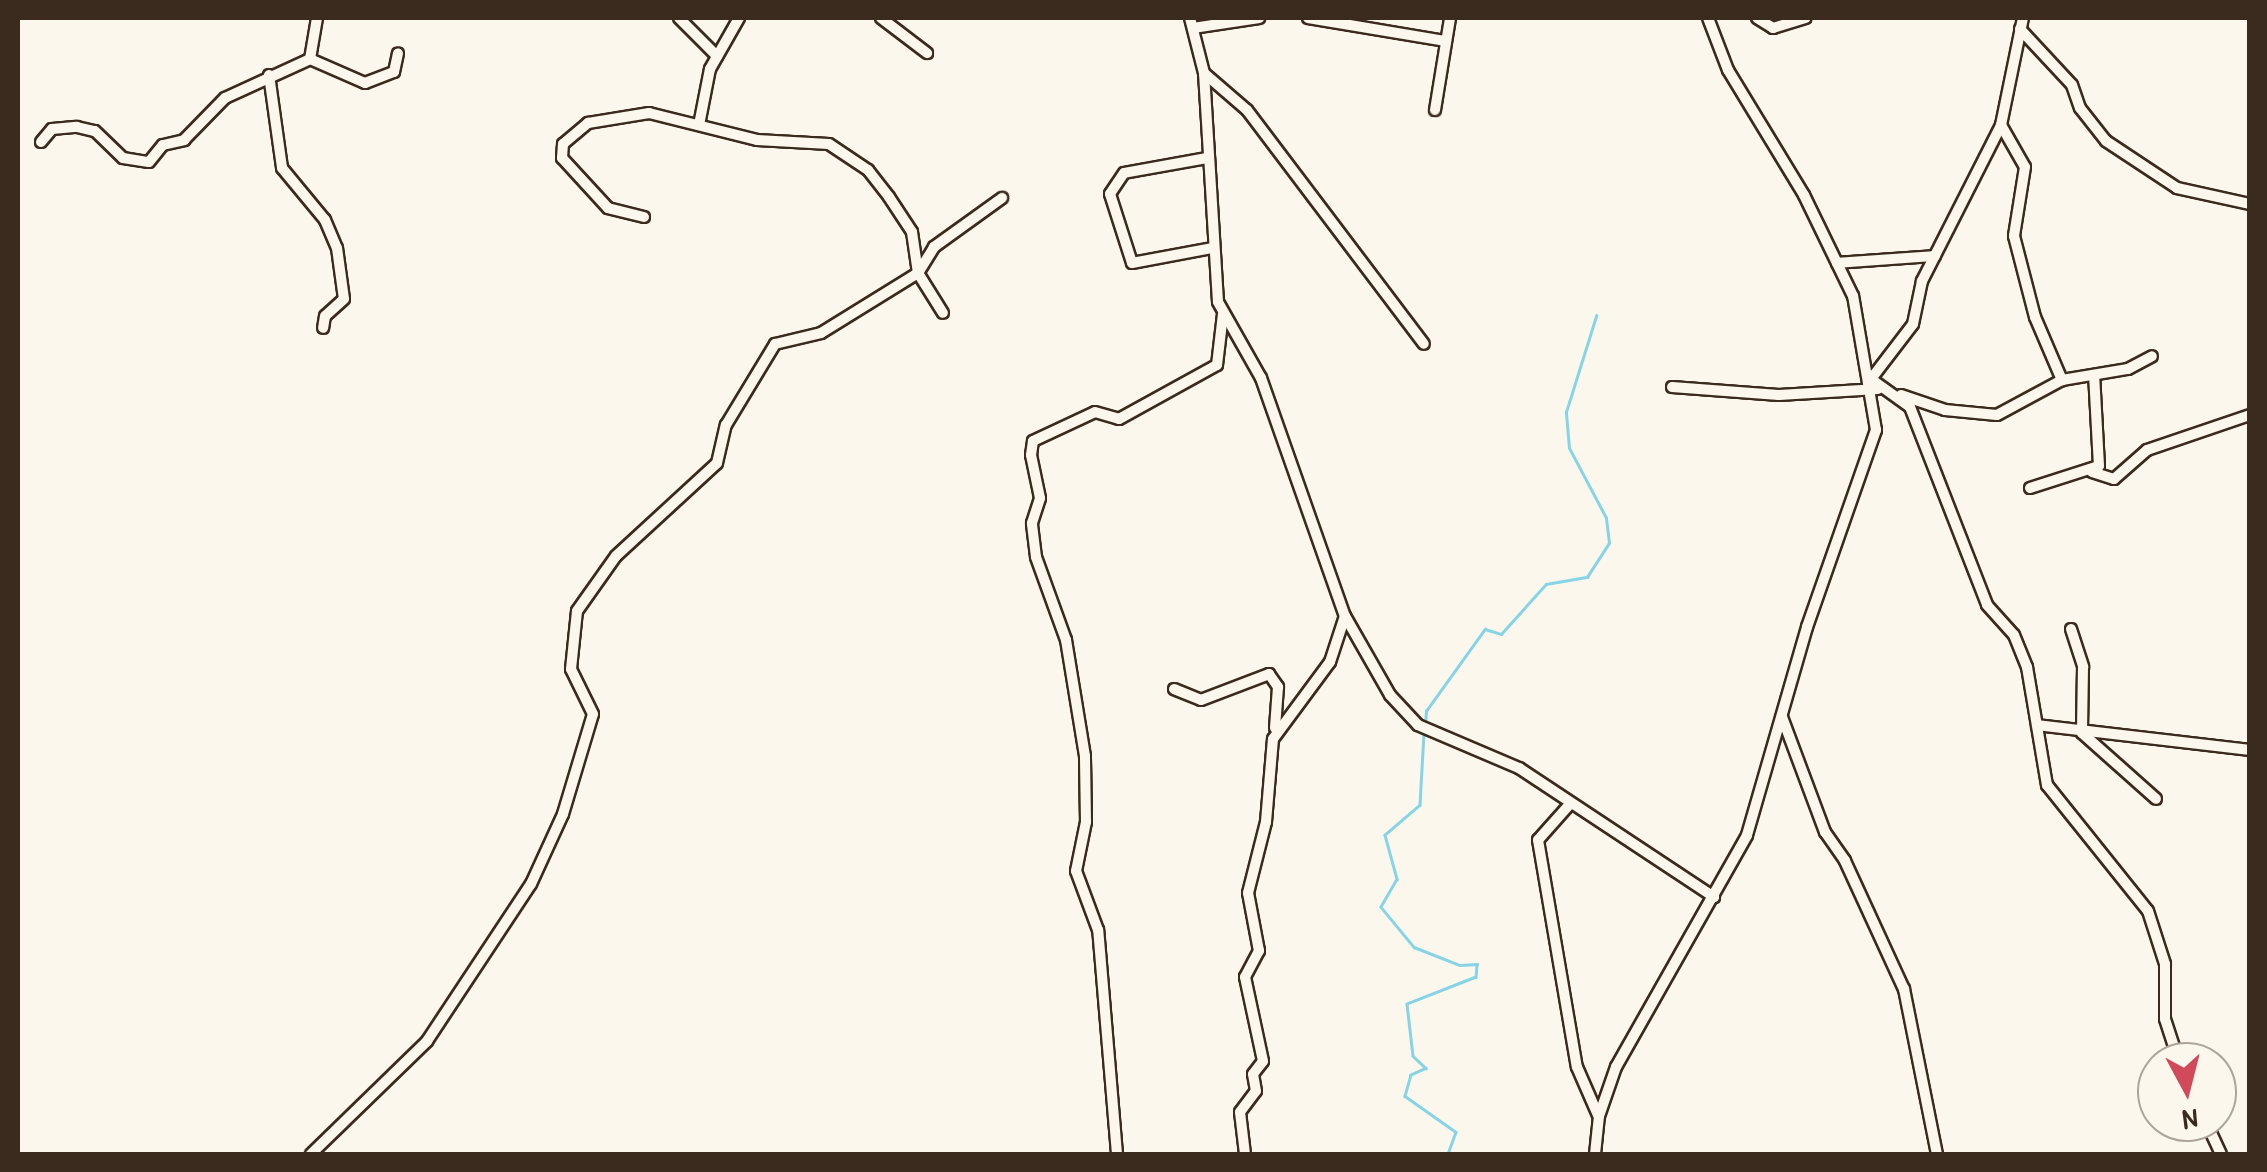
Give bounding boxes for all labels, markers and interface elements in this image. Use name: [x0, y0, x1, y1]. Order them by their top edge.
north arrow: [2137, 1042, 2237, 1142]
text: N: [2181, 1100, 2200, 1140]

